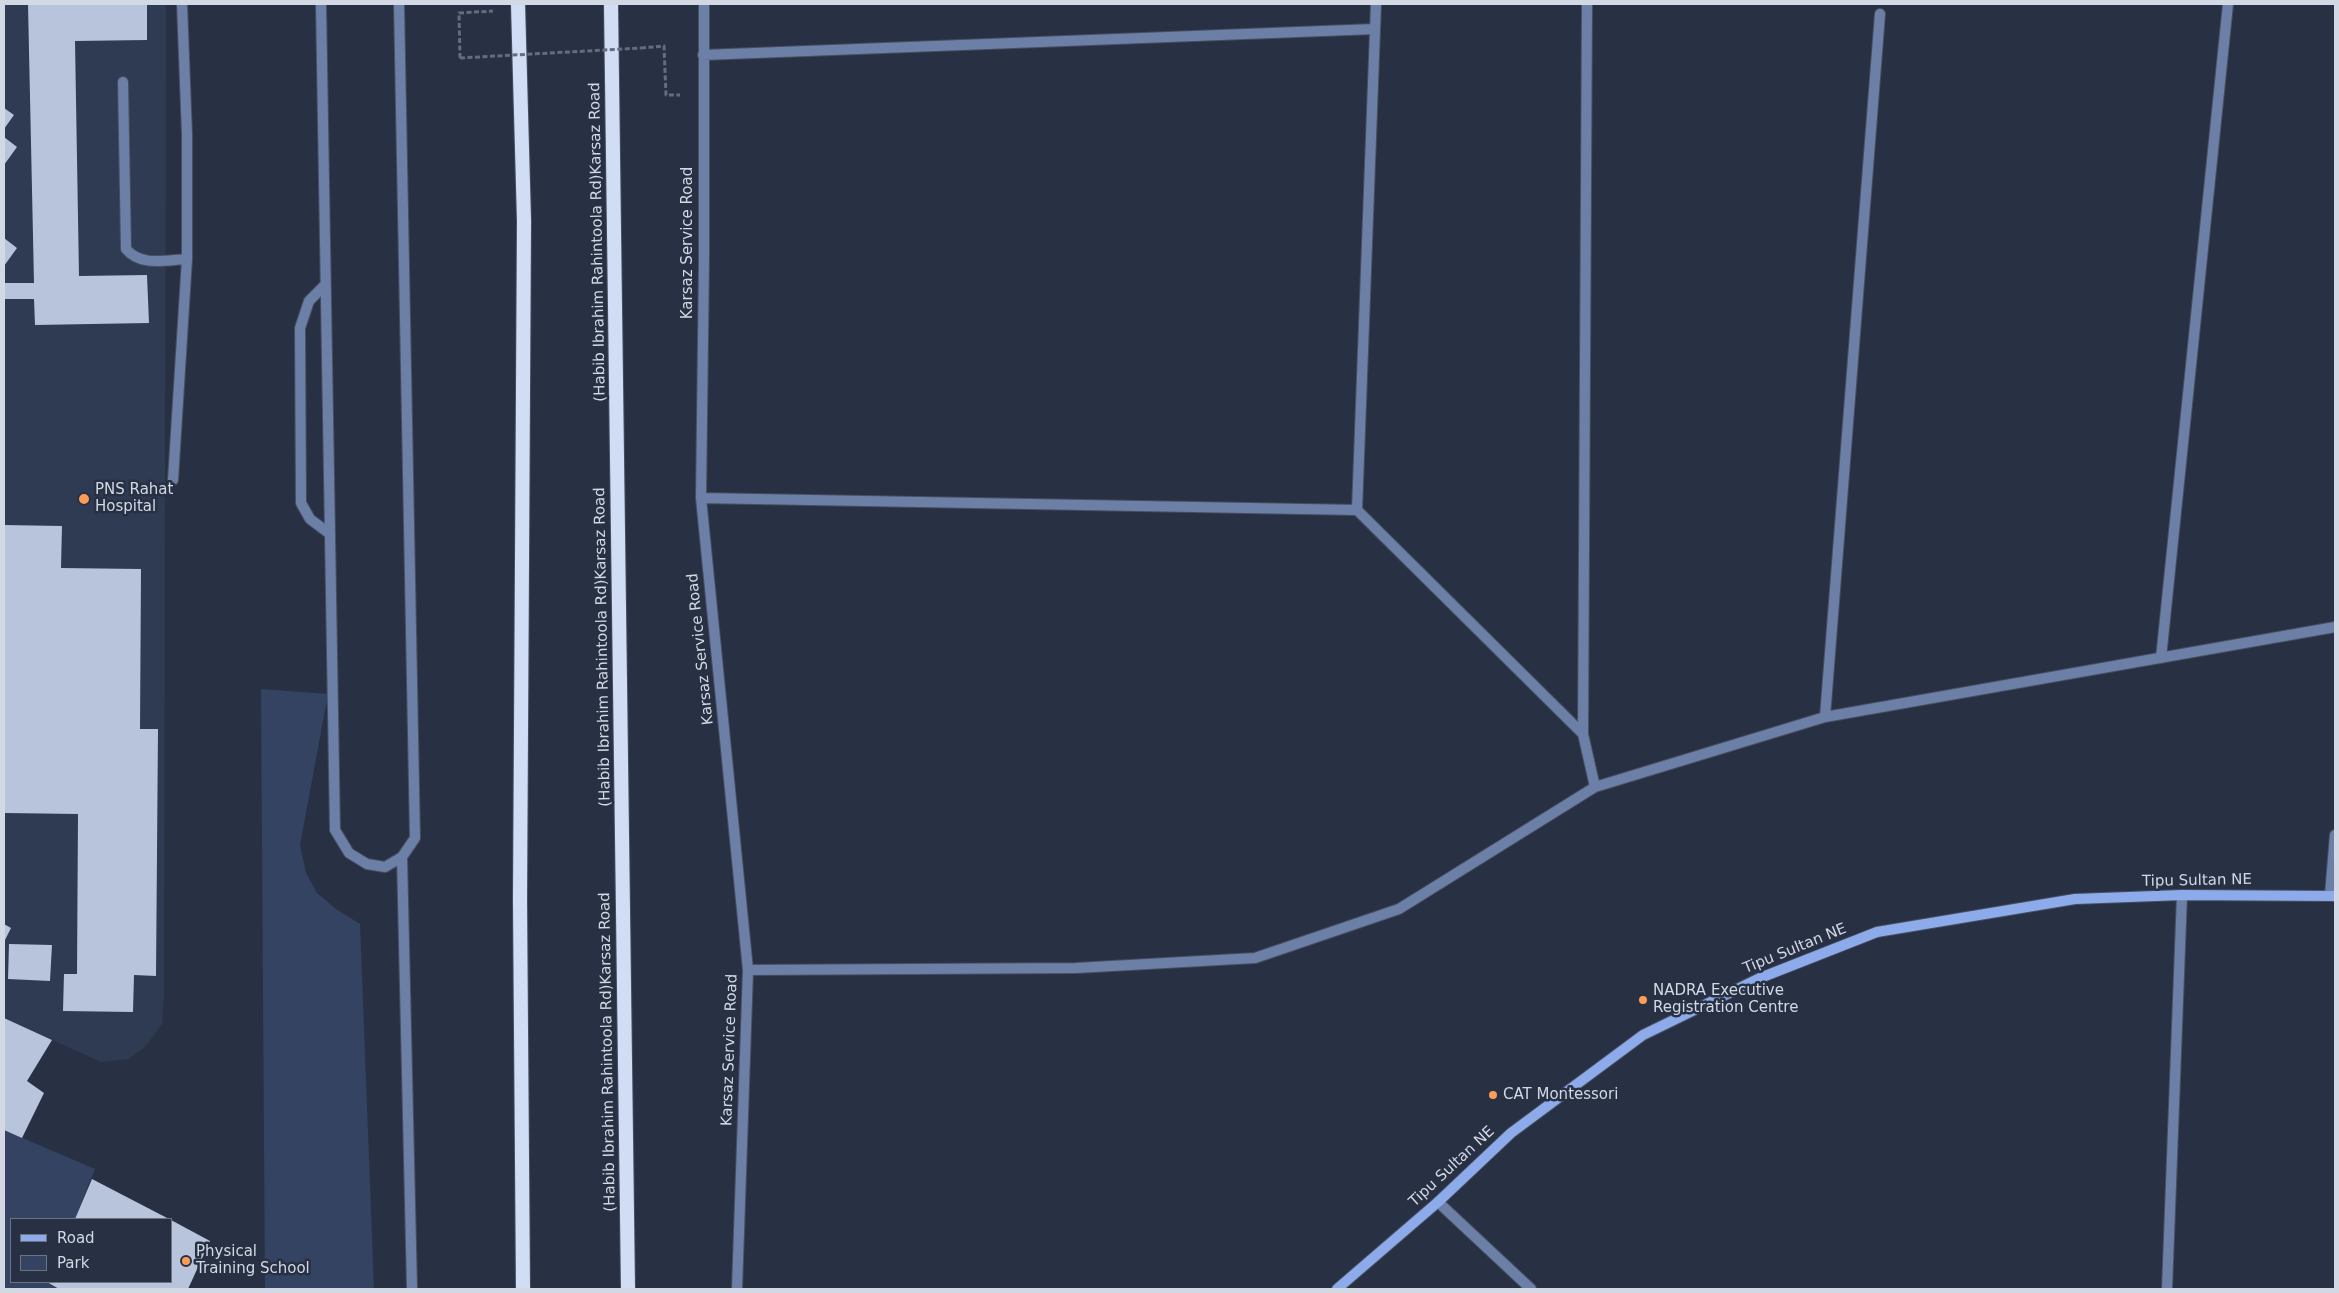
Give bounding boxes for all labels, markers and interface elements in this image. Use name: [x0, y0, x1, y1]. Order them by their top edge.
street label: (Habib Ibrahim Rahintoola Rd)Karsaz Road: [586, 82, 610, 402]
street label: Karsaz Service Road: [679, 167, 697, 319]
place label: PNS Rahat Hospital: [95, 481, 173, 516]
street label: (Habib Ibrahim Rahintoola Rd)Karsaz Road: [591, 487, 615, 807]
marker: PNS Rahat Hospital: [77, 492, 91, 506]
street label: Karsaz Service Road: [684, 572, 718, 726]
street label: Tipu Sultan NE: [2142, 871, 2252, 891]
street label: (Habib Ibrahim Rahintoola Rd)Karsaz Road: [596, 892, 620, 1212]
street label: Tipu Sultan NE: [1741, 920, 1849, 978]
street label: Karsaz Service Road: [718, 974, 742, 1126]
place label: NADRA Executive Registration Centre: [1653, 982, 1798, 1017]
marker: NADRA Executive Registration Centre: [1637, 994, 1649, 1006]
place label: CAT Montessori: [1503, 1086, 1618, 1104]
marker: CAT Montessori: [1487, 1089, 1499, 1101]
street label: Tipu Sultan NE: [1406, 1123, 1498, 1211]
legend: [10, 1218, 172, 1283]
text: Road: [57, 1229, 95, 1247]
place label: Physical Training School: [196, 1243, 310, 1278]
text: Park: [57, 1254, 89, 1272]
marker: Physical Training School: [180, 1255, 192, 1267]

